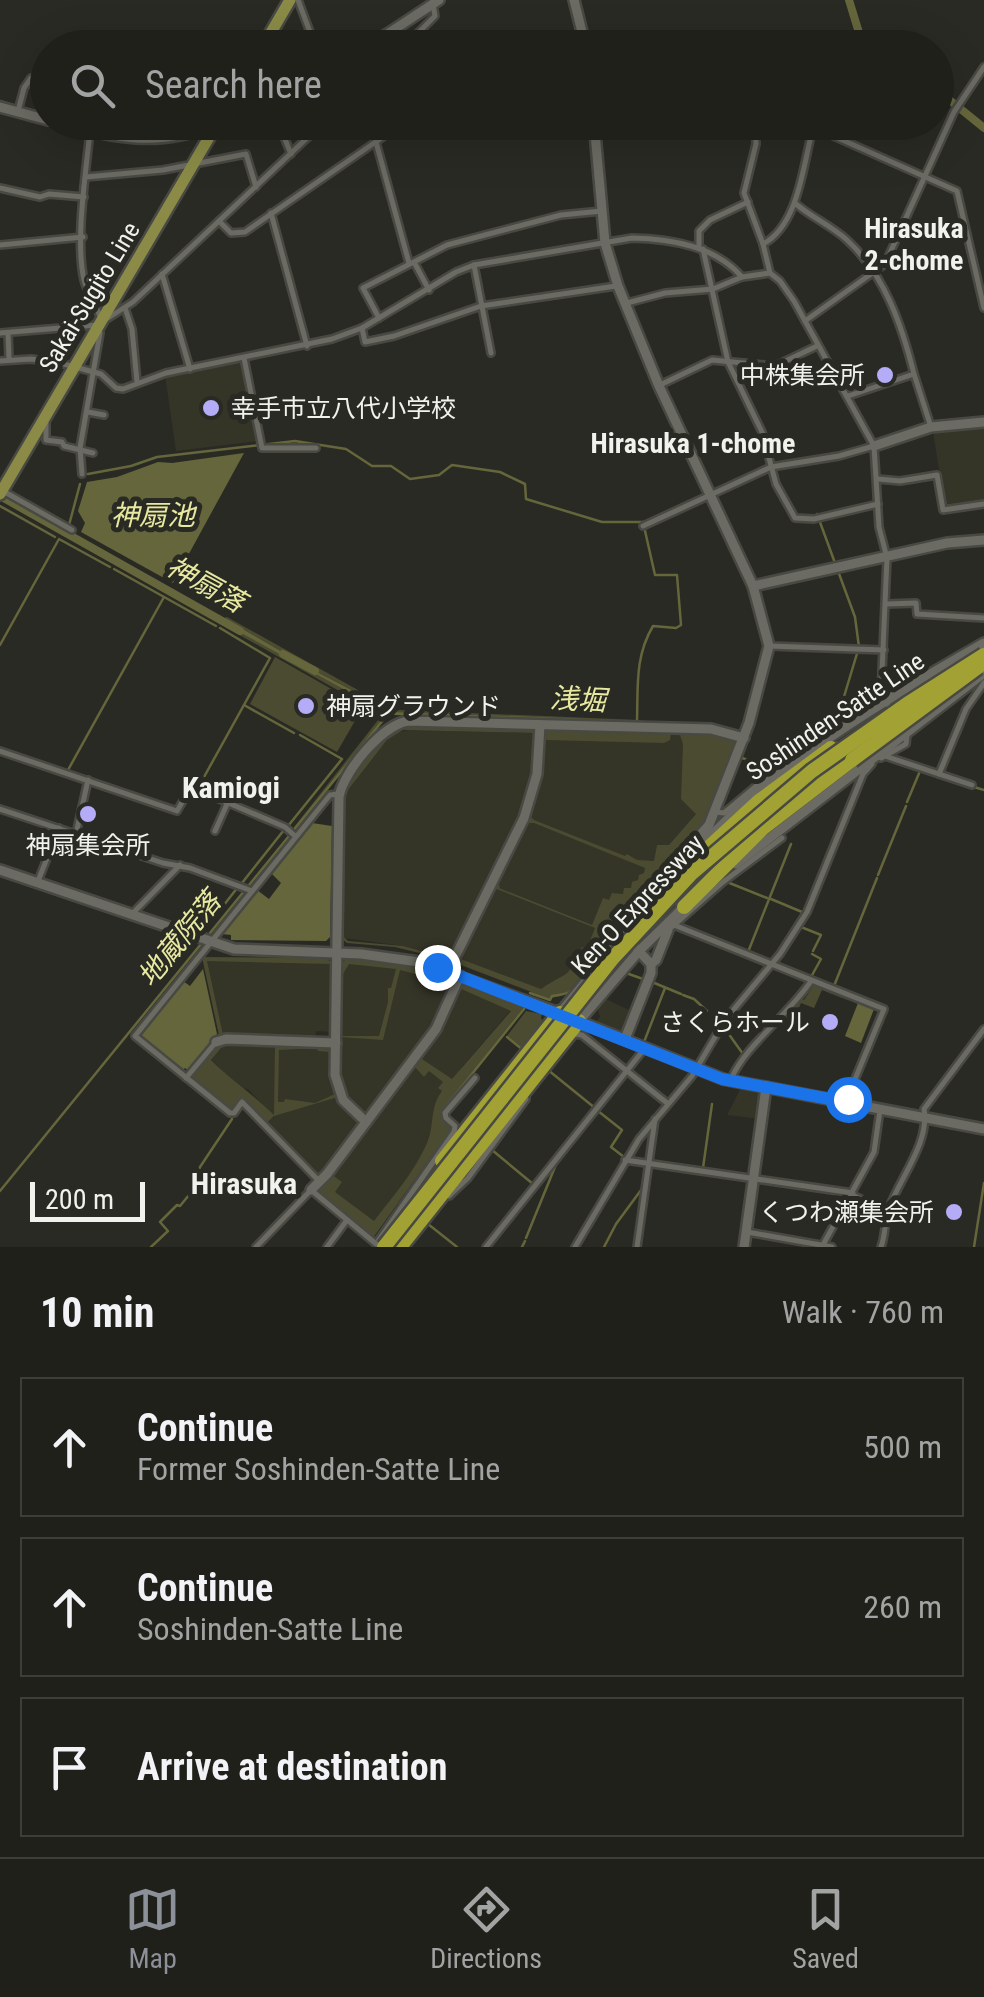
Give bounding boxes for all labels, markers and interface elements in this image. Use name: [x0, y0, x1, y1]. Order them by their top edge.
search box: [30, 30, 954, 140]
icon: search: [65, 58, 120, 113]
text: Search here: [145, 63, 322, 107]
district label: Hirasuka 2-chome: [864, 212, 964, 277]
street label: Sakai-Sugito Line: [33, 217, 146, 378]
place label: 中株集会所: [740, 361, 865, 390]
marker: 中株集会所: [874, 364, 896, 386]
place label: 幸手市立八代小学校: [231, 394, 456, 423]
marker: 幸手市立八代小学校: [200, 397, 222, 419]
district label: Hirasuka 1-chome: [591, 427, 795, 460]
water label: 神扇池: [111, 499, 198, 532]
water label: 神扇落: [161, 550, 254, 621]
street label: Soshinden-Satte Line: [741, 646, 930, 787]
water label: 浅堀: [549, 682, 611, 718]
place label: 神扇グラウンド: [326, 692, 501, 721]
marker: 神扇グラウンド: [295, 695, 317, 717]
district label: Kamiogi: [182, 770, 280, 805]
marker: 神扇集会所: [77, 803, 99, 825]
street label: Ken-O Expressway: [565, 829, 709, 980]
place label: 神扇集会所: [25, 831, 151, 860]
water label: 地蔵院落: [131, 882, 230, 993]
route end: [415, 945, 461, 991]
place label: さくらホール: [660, 1008, 810, 1037]
marker: さくらホール: [819, 1011, 841, 1033]
route start: [826, 1077, 872, 1123]
district label: Hirasuka: [191, 1166, 297, 1201]
scale bar: [30, 1177, 145, 1222]
text: 200 m: [45, 1183, 114, 1216]
place label: くつわ瀬集会所: [759, 1198, 934, 1227]
marker: くつわ瀬集会所: [943, 1201, 965, 1223]
text: 10 min: [40, 1288, 155, 1337]
text: Walk · 760 m: [782, 1293, 944, 1331]
text: Continue: [137, 1406, 273, 1450]
icon: ahead: [42, 1420, 97, 1475]
text: 500 m: [863, 1428, 942, 1466]
text: Former Soshinden-Satte Line: [137, 1450, 500, 1488]
text: Continue: [137, 1566, 273, 1610]
icon: ahead: [42, 1580, 97, 1635]
text: 260 m: [863, 1588, 942, 1626]
text: Soshinden-Satte Line: [137, 1610, 403, 1648]
icon: arrive: [42, 1740, 97, 1795]
text: Arrive at destination: [137, 1745, 447, 1789]
tab: Map: [125, 1882, 180, 1975]
tab: Directions: [430, 1882, 542, 1975]
tab: Saved: [792, 1882, 859, 1975]

